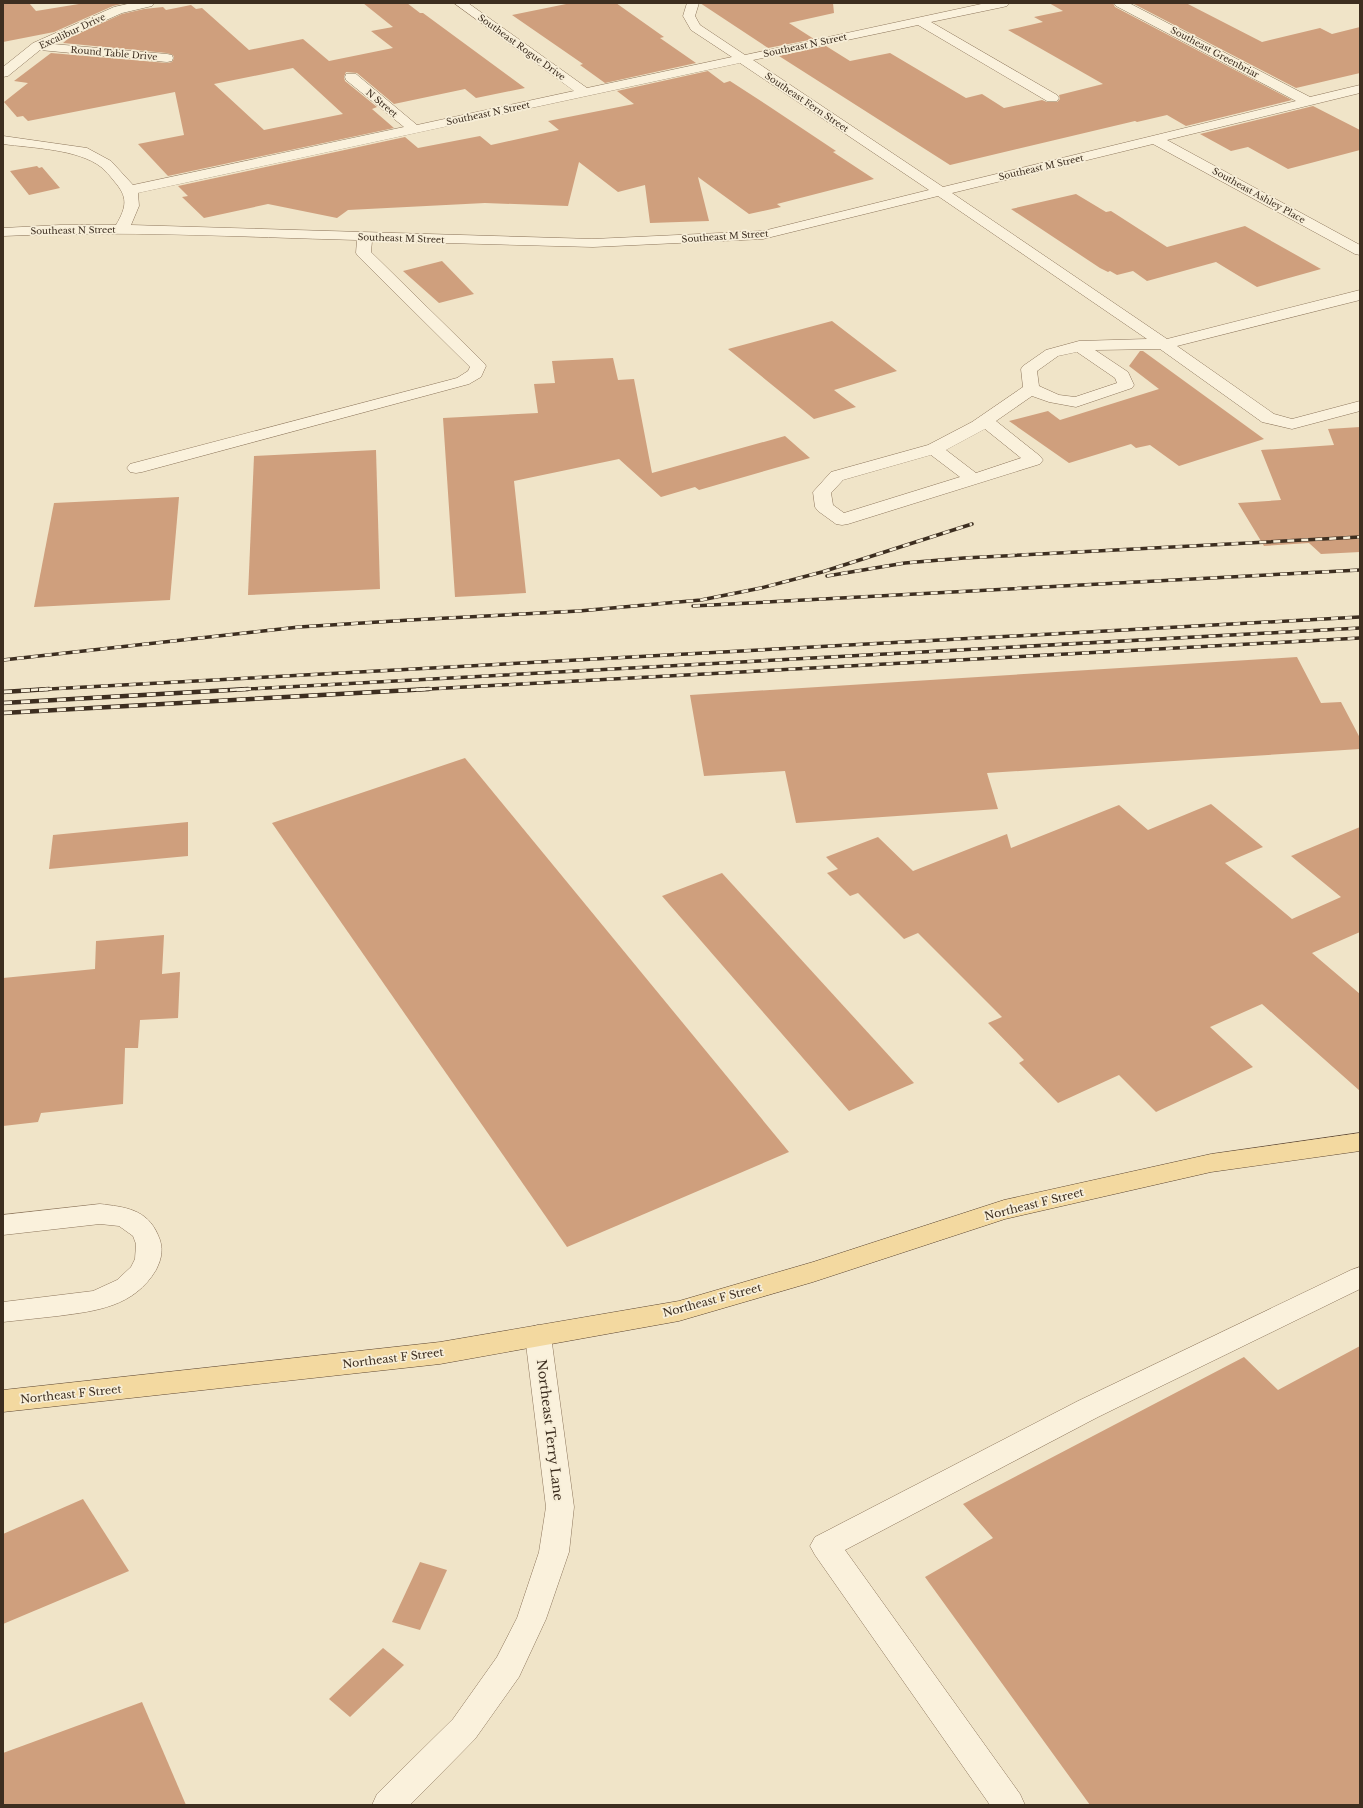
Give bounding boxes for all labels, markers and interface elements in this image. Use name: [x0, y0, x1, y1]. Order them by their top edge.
street label: Excalibur Drive: [37, 11, 107, 51]
street label: Southeast Rogue Drive: [476, 12, 568, 82]
street label: Southeast Greenbriar: [1169, 24, 1262, 80]
street label: Southeast N Street: [762, 31, 848, 59]
street label: Round Table Drive: [70, 44, 158, 62]
street label: Southeast Fern Street: [763, 70, 851, 134]
street label: N Street: [364, 87, 400, 120]
street label: Southeast N Street: [445, 99, 531, 127]
street label: Southeast M Street: [997, 152, 1085, 182]
street label: Southeast Ashley Place: [1211, 165, 1307, 225]
street label: Southeast N Street: [30, 224, 116, 236]
street label: Southeast M Street: [681, 227, 769, 245]
street label: Southeast M Street: [357, 231, 445, 245]
street label: Northeast F Street: [983, 1185, 1086, 1223]
street label: Northeast F Street: [661, 1280, 764, 1320]
street label: Northeast F Street: [342, 1345, 445, 1371]
street label: Northeast Terry Lane: [533, 1358, 567, 1502]
street label: Northeast F Street: [20, 1382, 123, 1406]

